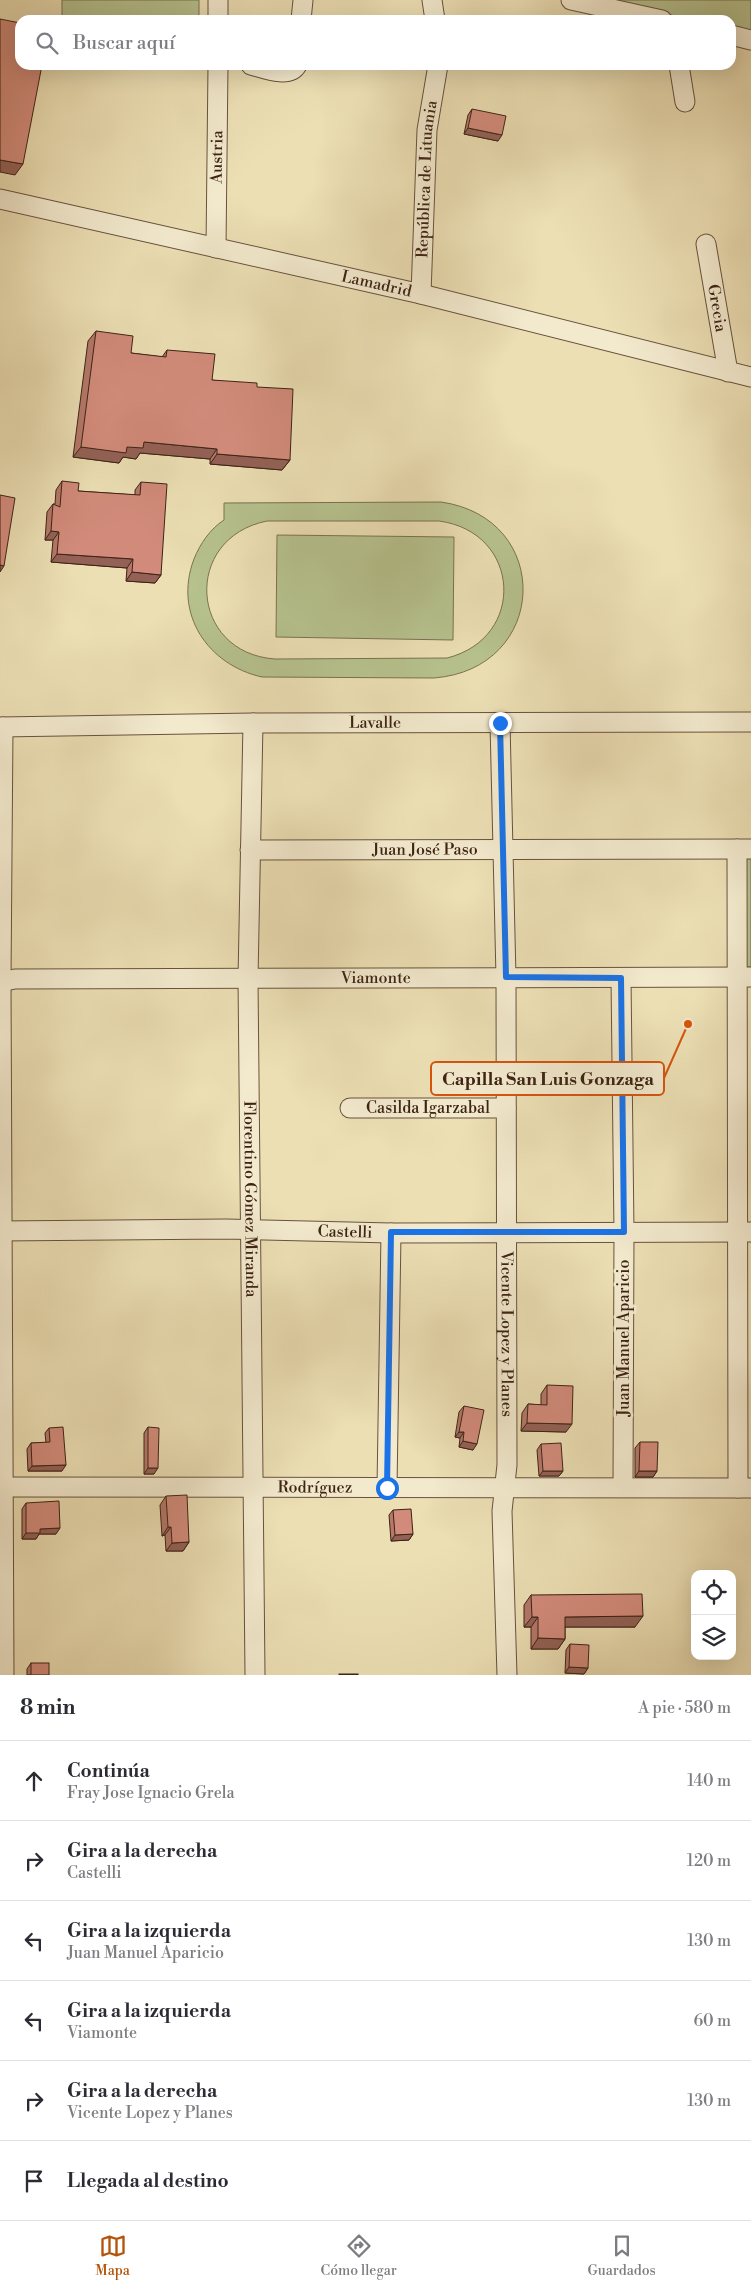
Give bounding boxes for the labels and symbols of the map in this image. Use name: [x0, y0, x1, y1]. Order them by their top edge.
street label: República de Lituania: [412, 98, 442, 258]
street label: Austria: [207, 129, 227, 185]
street label: Lamadrid: [339, 266, 414, 302]
street label: Grecia: [703, 283, 731, 334]
route end: [489, 712, 512, 735]
street label: Lavalle: [349, 713, 401, 733]
street label: Juan José Paso: [371, 840, 478, 860]
street label: Viamonte: [340, 968, 411, 988]
callout: Capilla San Luis Gonzaga: [431, 1062, 664, 1095]
text: Capilla San Luis Gonzaga: [442, 1068, 654, 1091]
street label: Casilda Igarzabal: [366, 1098, 490, 1118]
street label: Florentino Gómez Miranda: [239, 1101, 261, 1298]
street label: Castelli: [317, 1221, 373, 1243]
street label: Vicente Lopez y Planes: [497, 1250, 517, 1417]
street label: Juan Manuel Aparicio: [614, 1259, 634, 1418]
street label: Rodríguez: [278, 1477, 352, 1497]
route start: [376, 1477, 399, 1500]

